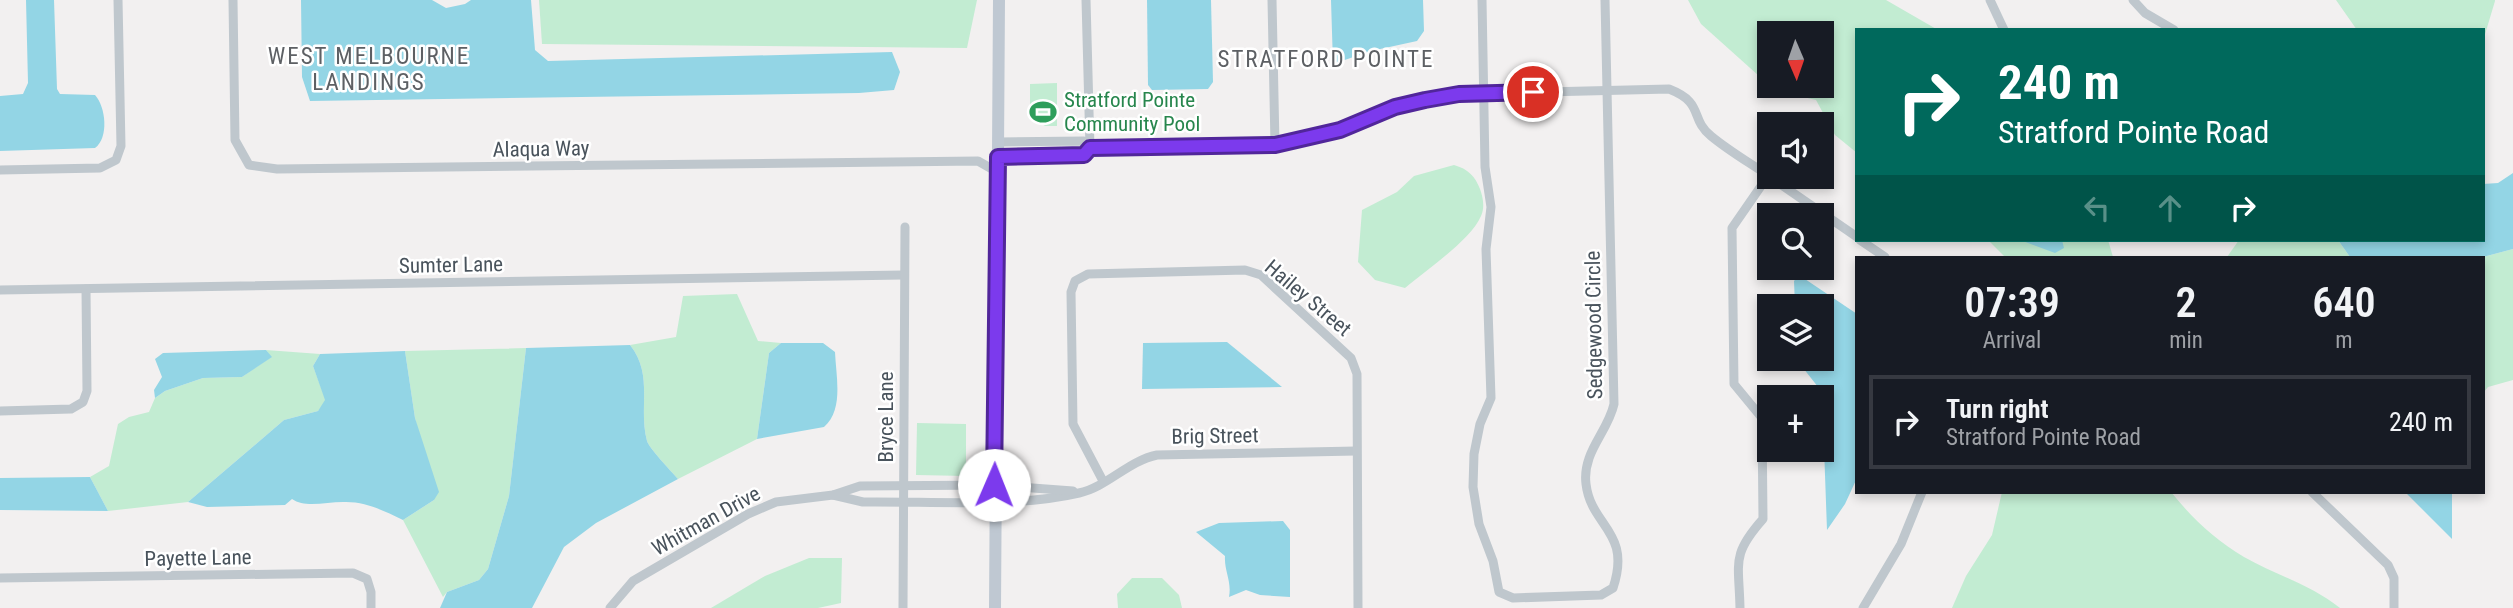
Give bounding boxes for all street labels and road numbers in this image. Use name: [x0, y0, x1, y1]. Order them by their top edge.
street label: Alaqua Way: [492, 136, 590, 162]
street label: Sedgewood Circle: [1581, 250, 1607, 400]
street label: Sumter Lane: [399, 252, 503, 278]
street label: Hailey Street: [1260, 255, 1356, 341]
street label: Bryce Lane: [874, 371, 898, 463]
street label: Brig Street: [1171, 423, 1259, 449]
street label: Whitman Drive: [648, 481, 764, 561]
street label: Payette Lane: [144, 545, 252, 571]

